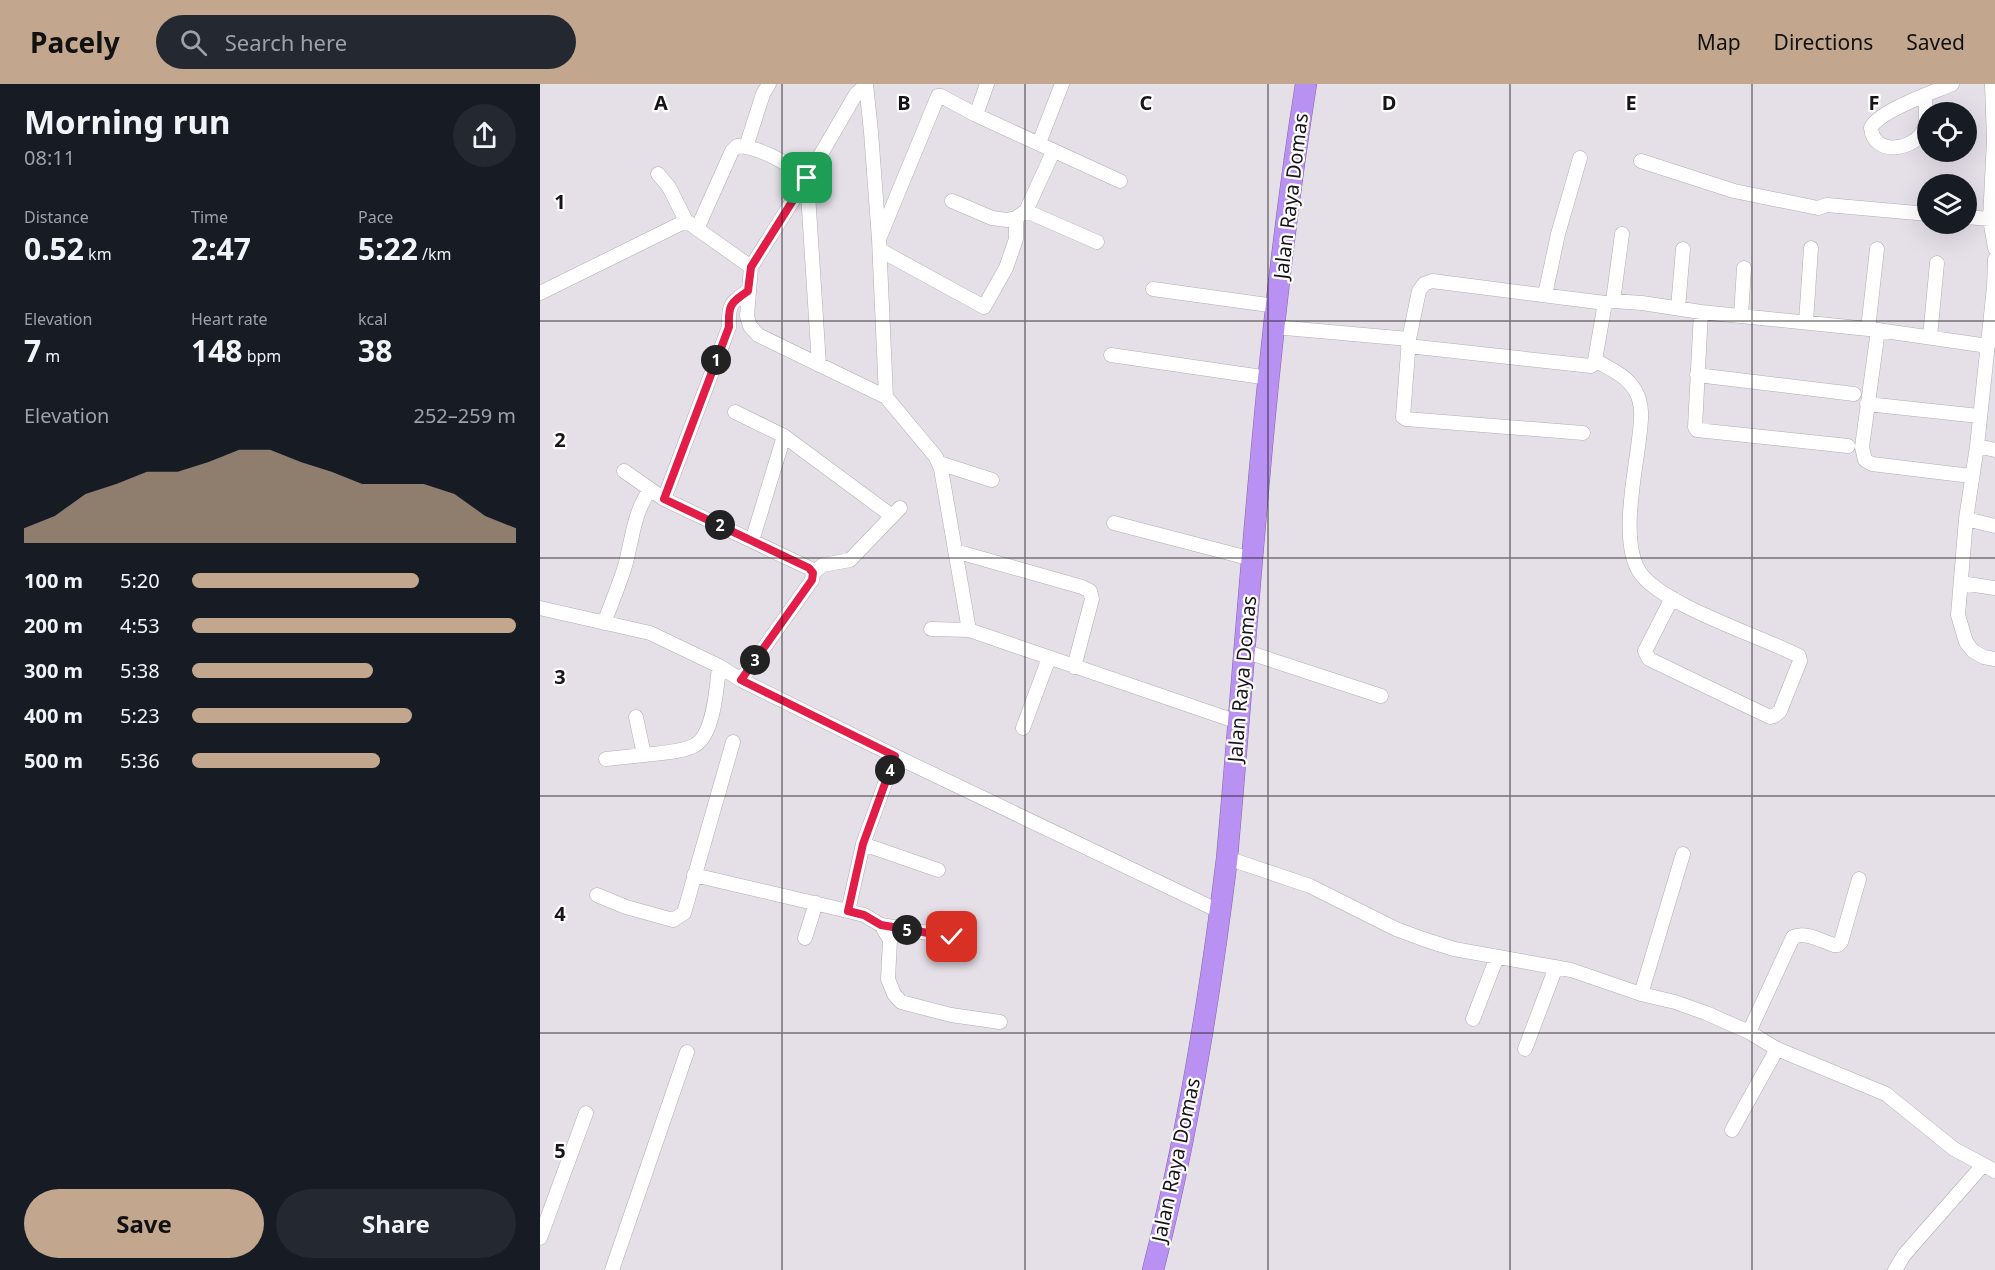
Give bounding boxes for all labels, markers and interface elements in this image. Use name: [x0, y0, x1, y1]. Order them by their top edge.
search box: [156, 15, 576, 69]
text: Pacely: [30, 23, 120, 61]
icon: search: [177, 26, 210, 59]
text: Search here: [225, 27, 347, 57]
text: Map: [1697, 28, 1741, 56]
text: Directions: [1774, 28, 1873, 56]
text: Saved: [1906, 28, 1965, 56]
text: A: [654, 89, 668, 116]
text: B: [897, 89, 911, 116]
text: C: [1140, 89, 1153, 116]
text: D: [1382, 89, 1396, 116]
text: E: [1625, 89, 1637, 116]
text: F: [1869, 89, 1879, 116]
text: Morning run: [24, 99, 230, 144]
map controls: [1917, 102, 1977, 234]
button: locate: [1917, 102, 1977, 162]
button: share: [453, 104, 516, 167]
street label: Jalan Raya Domas: [1267, 111, 1314, 283]
text: 08:11: [24, 144, 75, 171]
pin: [781, 152, 832, 203]
icon: arrive: [790, 161, 823, 194]
button: layers: [1917, 174, 1977, 234]
text: 1: [554, 188, 566, 215]
text: Distance: [24, 206, 89, 228]
text: Time: [191, 206, 228, 228]
text: Pace: [358, 206, 393, 228]
text: 0.52: [24, 228, 84, 269]
text: 2:47: [191, 228, 251, 269]
text: 5:22: [358, 228, 418, 269]
text: km: [84, 243, 112, 265]
text: /km: [418, 243, 452, 265]
text: Elevation: [24, 308, 92, 330]
text: Heart rate: [191, 308, 267, 330]
text: kcal: [358, 308, 387, 330]
text: 7: [24, 330, 41, 371]
text: 148: [191, 330, 242, 371]
text: 38: [358, 330, 392, 371]
text: m: [41, 345, 60, 367]
text: bpm: [242, 345, 281, 367]
pin: 1: [701, 345, 731, 375]
text: 1: [711, 349, 721, 371]
text: Elevation: [24, 402, 109, 429]
text: 252–259 m: [413, 402, 516, 429]
text: 2: [554, 426, 566, 453]
pin: 2: [705, 510, 735, 540]
text: 2: [715, 514, 725, 536]
text: 100 m: [24, 567, 83, 594]
text: 5:20: [120, 567, 160, 594]
street label: Jalan Raya Domas: [1221, 595, 1262, 765]
text: 200 m: [24, 612, 83, 639]
text: 4:53: [120, 612, 160, 639]
pin: 3: [740, 645, 770, 675]
text: 3: [750, 649, 760, 671]
text: 300 m: [24, 657, 83, 684]
text: 5:38: [120, 657, 160, 684]
text: 3: [554, 663, 566, 690]
text: 400 m: [24, 702, 83, 729]
text: 5:23: [120, 702, 160, 729]
text: 500 m: [24, 747, 83, 774]
text: 5:36: [120, 747, 160, 774]
pin: 4: [875, 755, 905, 785]
text: 4: [885, 759, 895, 781]
text: 4: [554, 900, 566, 927]
pin: [926, 911, 977, 962]
pin: 5: [892, 915, 922, 945]
text: 5: [902, 919, 912, 941]
icon: check: [935, 920, 968, 953]
street label: Jalan Raya Domas: [1145, 1075, 1206, 1246]
text: 5: [554, 1137, 566, 1164]
button: Save: [24, 1189, 264, 1258]
button: Share: [276, 1189, 516, 1258]

